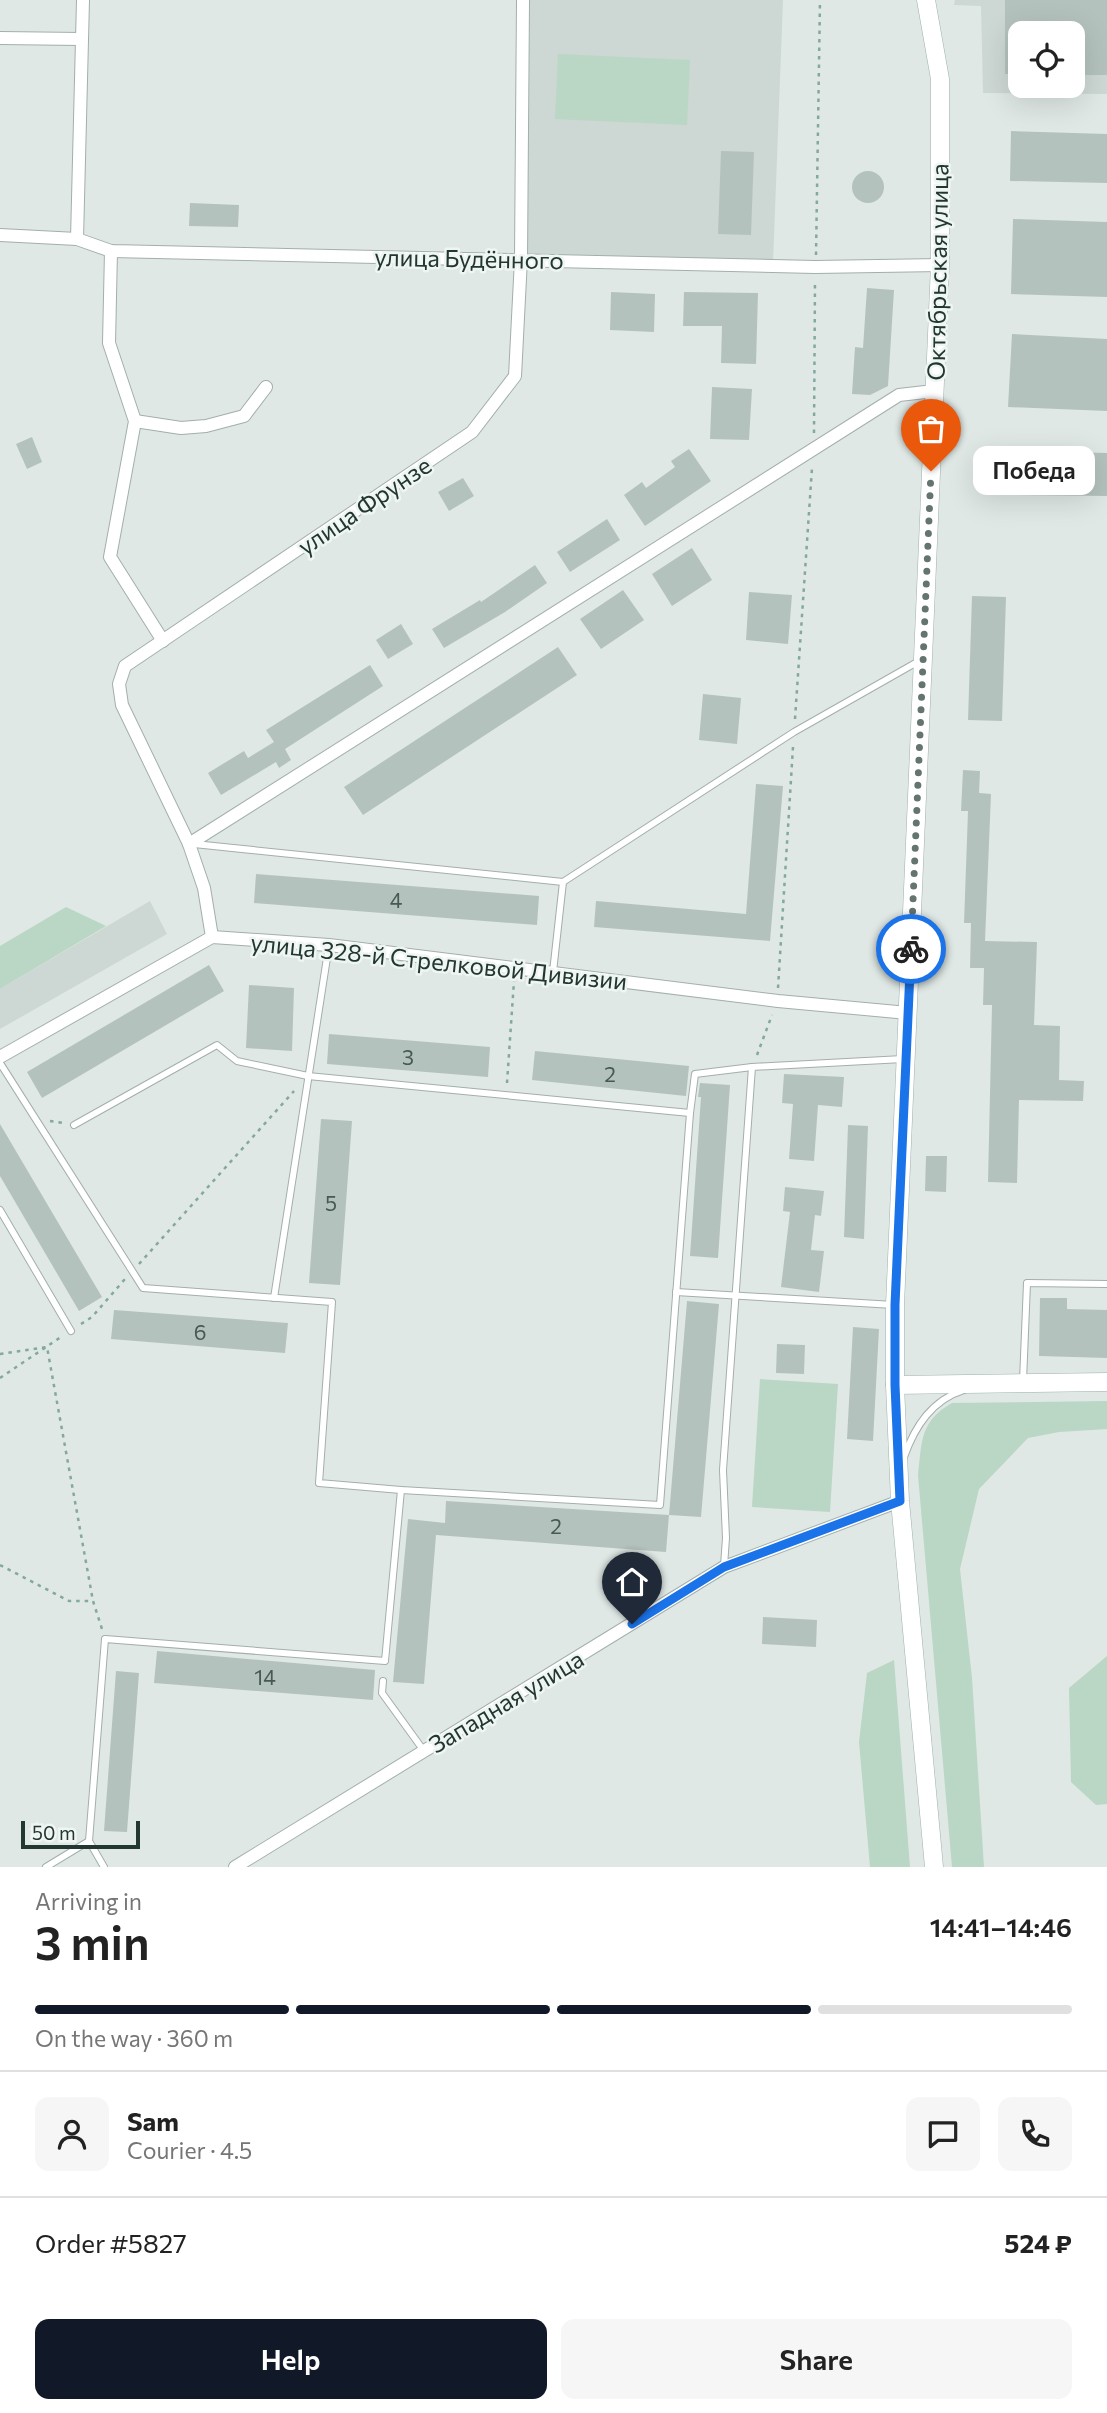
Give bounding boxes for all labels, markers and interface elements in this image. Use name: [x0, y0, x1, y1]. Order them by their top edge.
map controls: [1008, 21, 1085, 98]
button: locate: [1008, 21, 1085, 98]
street label: Октябрьская улица: [921, 163, 953, 381]
street label: улица Будённого: [374, 242, 564, 274]
pin: [901, 399, 961, 471]
icon: bag: [912, 410, 950, 448]
callout: Победа: [973, 447, 1096, 496]
street label: улица Фрунзе: [292, 450, 436, 560]
text: Победа: [993, 456, 1075, 484]
house number: 4: [390, 887, 403, 912]
courier: [876, 914, 946, 984]
street label: улица 328-й Стрелковой Дивизии: [249, 927, 629, 995]
icon: bike: [892, 930, 930, 968]
house number: 3: [402, 1044, 414, 1069]
house number: 2: [604, 1061, 616, 1086]
house number: 5: [325, 1190, 337, 1215]
house number: 6: [194, 1319, 206, 1344]
house number: 2: [550, 1513, 562, 1538]
pin: [602, 1552, 662, 1624]
icon: home: [613, 1563, 651, 1601]
street label: Западная улица: [423, 1643, 589, 1759]
house number: 14: [254, 1664, 276, 1689]
scale bar: [21, 1818, 140, 1850]
text: 50 m: [32, 1821, 76, 1844]
text: Arriving in: [35, 1887, 142, 1915]
text: 14:41–14:46: [930, 1911, 1072, 1942]
text: 3 min: [35, 1913, 150, 1969]
text: On the way · 360 m: [35, 2024, 233, 2052]
button: person: [35, 2097, 109, 2171]
button: chat: [906, 2097, 980, 2171]
button: phone: [998, 2097, 1072, 2171]
text: Sam: [127, 2105, 179, 2136]
text: Courier · 4.5: [127, 2136, 252, 2164]
text: Order #5827: [35, 2227, 187, 2258]
text: 524 ₽: [1004, 2227, 1072, 2258]
button: Help: [35, 2319, 547, 2399]
button: Share: [561, 2319, 1072, 2399]

